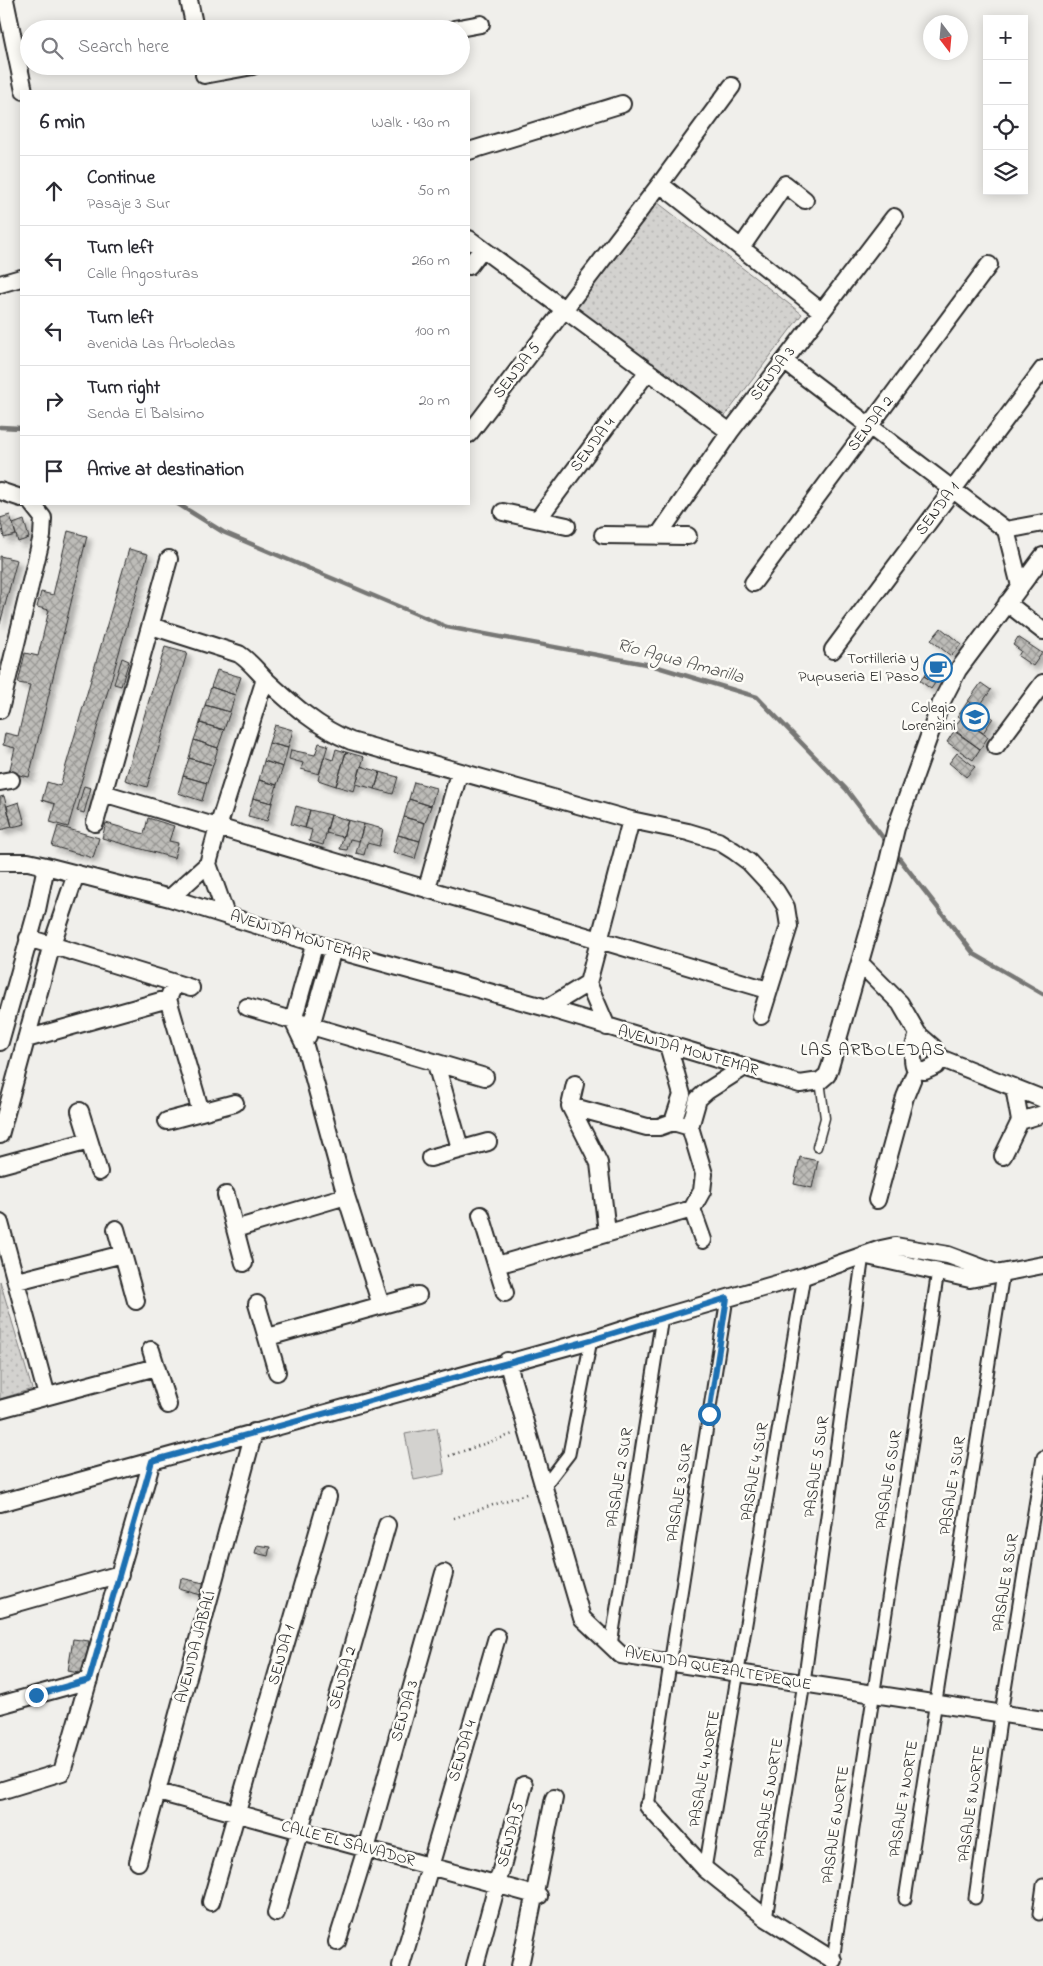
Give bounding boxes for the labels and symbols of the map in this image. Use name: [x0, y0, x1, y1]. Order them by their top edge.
north arrow: [923, 15, 968, 60]
street label: SENDA 5: [487, 338, 547, 404]
street label: SENDA 3: [744, 342, 802, 406]
street label: SENDA 2: [842, 391, 900, 457]
street label: SENDA 4: [564, 412, 622, 477]
street label: SENDA 1: [910, 477, 966, 541]
water label: Río Agua Amarilla: [614, 633, 746, 691]
place label: Tortilleria y Pupuseria El Paso: [798, 647, 919, 689]
cafe icon: Tortilleria y Pupuseria El Paso: [923, 653, 953, 683]
place label: Colegio Lorenzini: [901, 696, 956, 738]
school or university icon: Colegio Lorenzini: [960, 702, 990, 732]
street label: AVENIDA MONTEMAR: [227, 904, 373, 970]
street label: AVENIDA MONTEMAR: [615, 1019, 761, 1083]
district label: LAS ARBOLEDAS: [800, 1038, 946, 1064]
route start: [698, 1403, 721, 1426]
street label: PASAJE 5 SUR: [798, 1415, 836, 1519]
street label: PASAJE 4 SUR: [735, 1421, 775, 1523]
street label: PASAJE 2 SUR: [600, 1426, 640, 1530]
street label: PASAJE 6 SUR: [869, 1429, 909, 1531]
street label: PASAJE 7 SUR: [933, 1435, 973, 1537]
street label: PASAJE 3 SUR: [660, 1442, 700, 1544]
street label: PASAJE 8 SUR: [986, 1532, 1026, 1634]
street label: AVENIDA JABALÍ: [170, 1588, 222, 1706]
street label: SENDA 1: [262, 1622, 302, 1688]
street label: AVENIDA QUEZALTEPEQUE: [623, 1641, 813, 1697]
street label: SENDA 2: [323, 1644, 363, 1712]
street label: SENDA 3: [385, 1677, 425, 1745]
route end: [25, 1684, 48, 1707]
street label: PASAJE 4 NORTE: [683, 1709, 727, 1829]
street label: SENDA 4: [442, 1717, 484, 1785]
street label: PASAJE 5 NORTE: [748, 1736, 790, 1860]
street label: PASAJE 7 NORTE: [883, 1739, 925, 1859]
street label: PASAJE 8 NORTE: [952, 1744, 992, 1864]
street label: PASAJE 6 NORTE: [816, 1764, 856, 1886]
street label: SENDA 5: [491, 1800, 531, 1870]
street label: CALLE EL SALVADOR: [279, 1815, 418, 1873]

